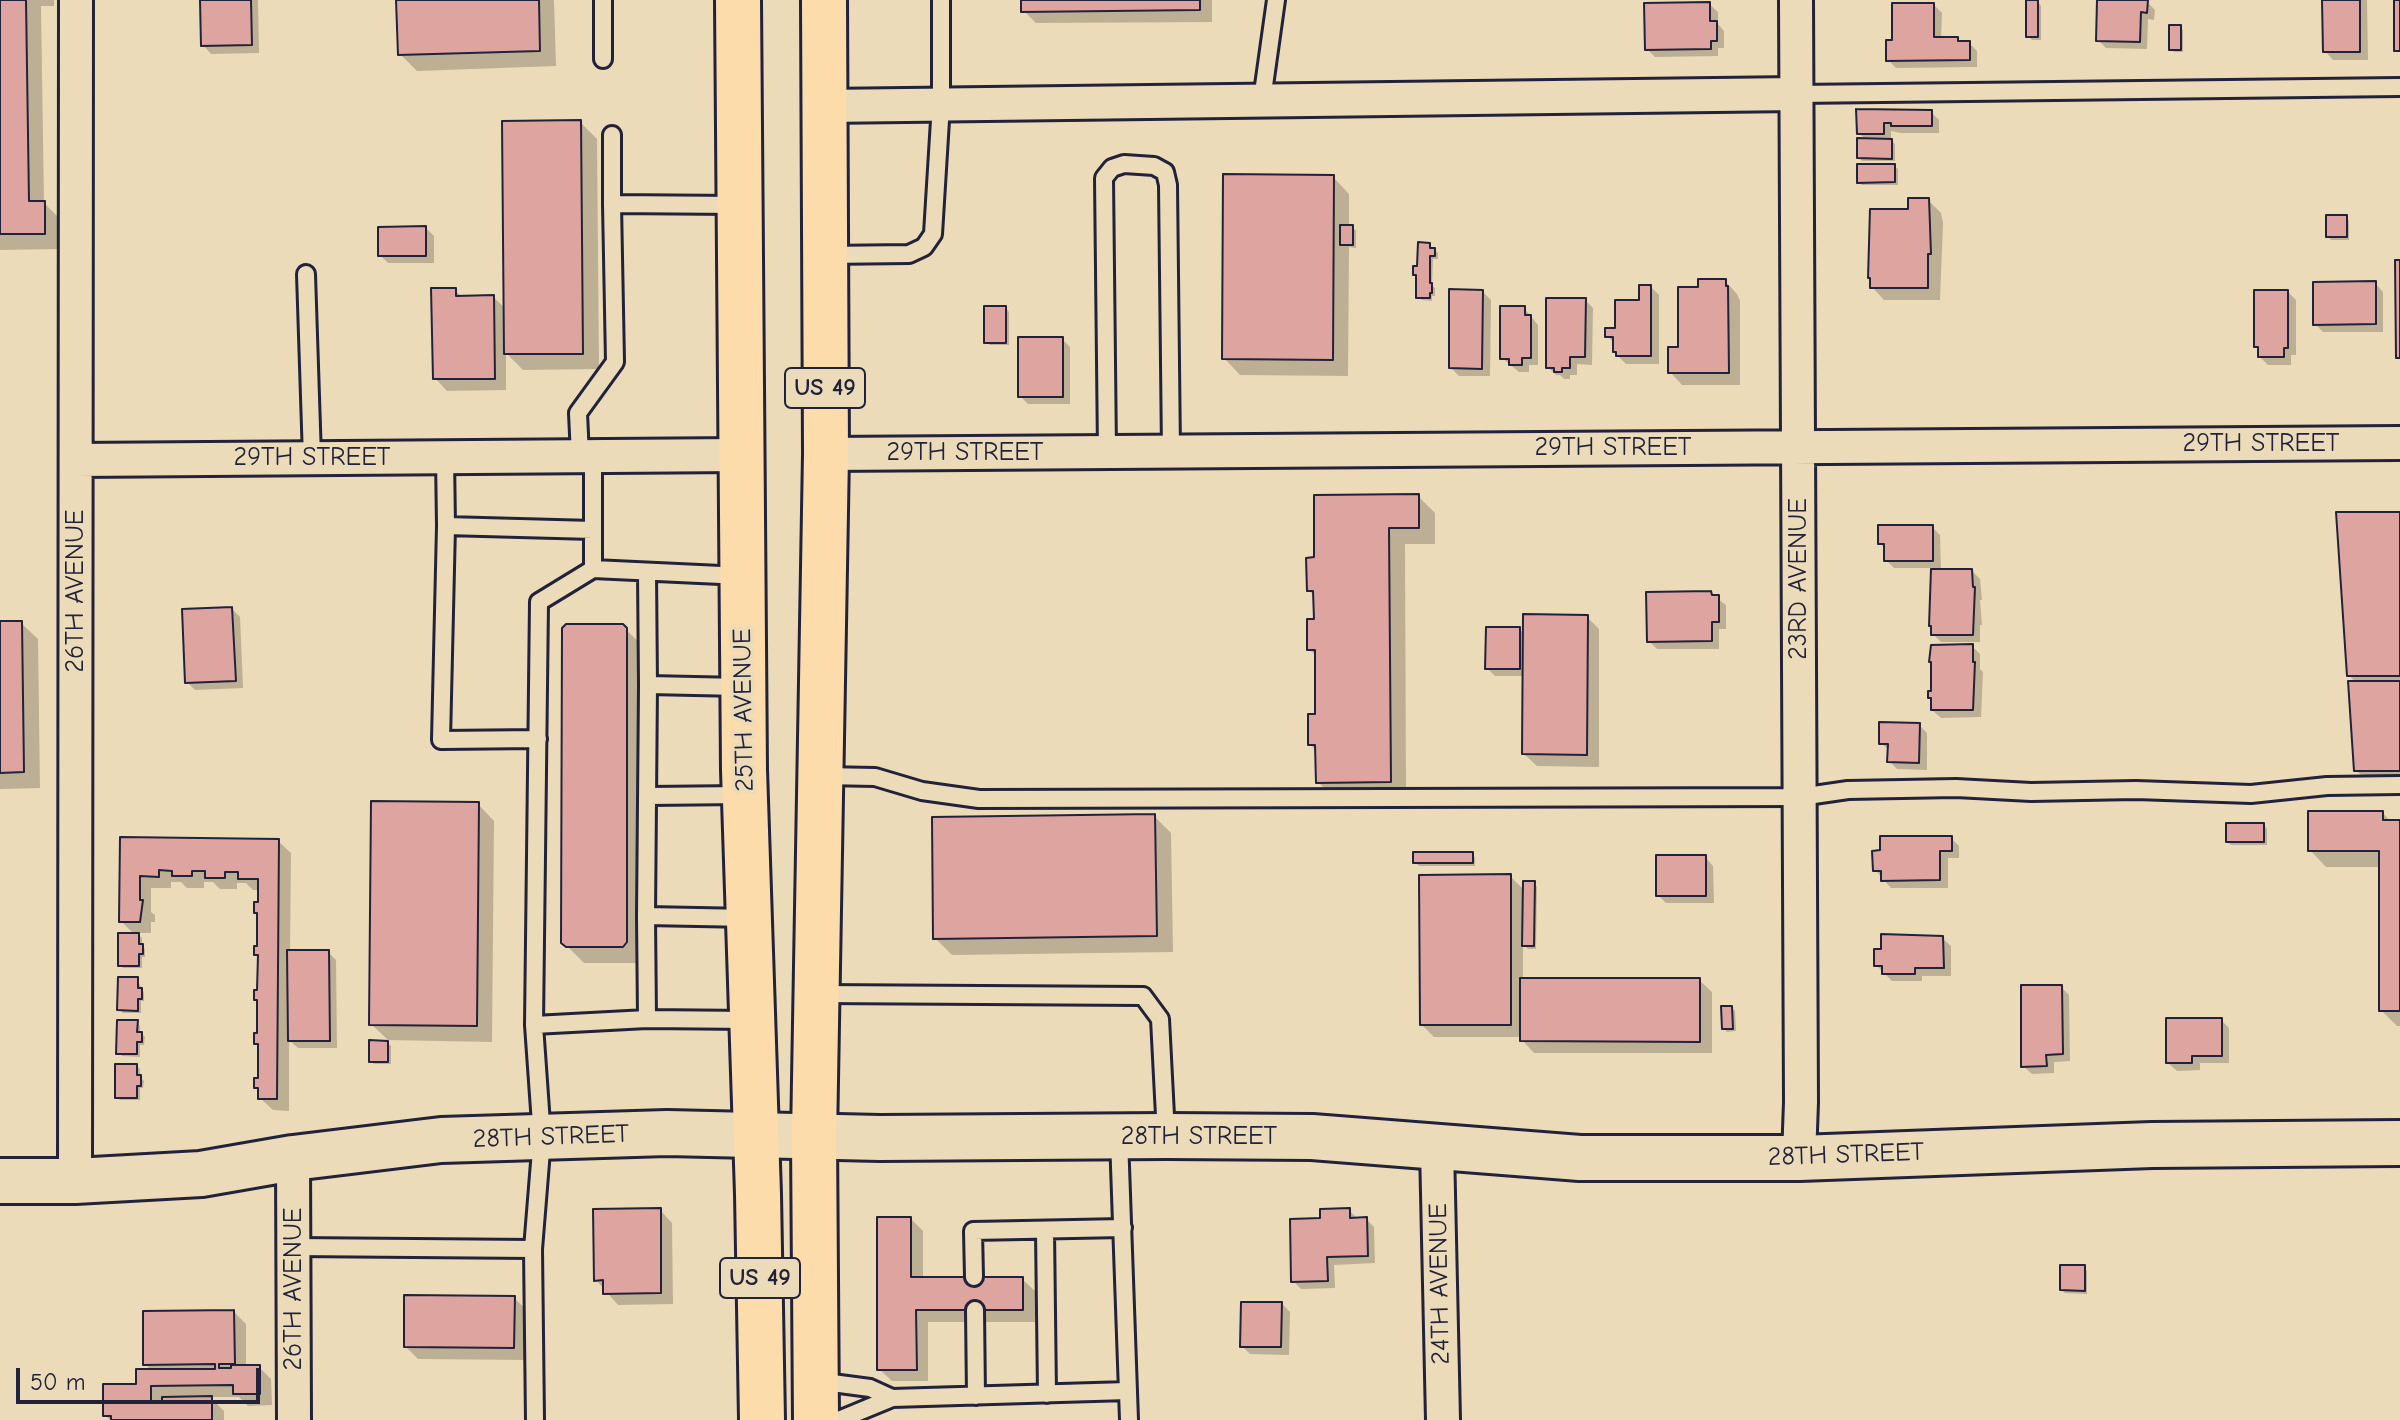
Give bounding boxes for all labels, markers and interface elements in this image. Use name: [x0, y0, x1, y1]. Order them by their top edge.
road number: US 49: [785, 368, 865, 408]
street label: 29TH STREET: [2183, 428, 2339, 460]
street label: 29TH STREET: [1535, 432, 1691, 464]
street label: 29TH STREET: [887, 437, 1043, 469]
street label: 29TH STREET: [234, 442, 390, 474]
street label: 23RD AVENUE: [1783, 498, 1815, 660]
street label: 26TH AVENUE: [60, 509, 92, 673]
street label: 25TH AVENUE: [727, 628, 761, 792]
street label: 28TH STREET: [472, 1119, 630, 1155]
street label: 28TH STREET: [1121, 1121, 1277, 1153]
street label: 28TH STREET: [1767, 1137, 1925, 1173]
street label: 24TH AVENUE: [1423, 1203, 1457, 1365]
street label: 26TH AVENUE: [278, 1207, 310, 1371]
road number: US 49: [720, 1258, 800, 1298]
scale bar: [20, 1352, 264, 1402]
text: 50 m: [30, 1368, 86, 1396]

